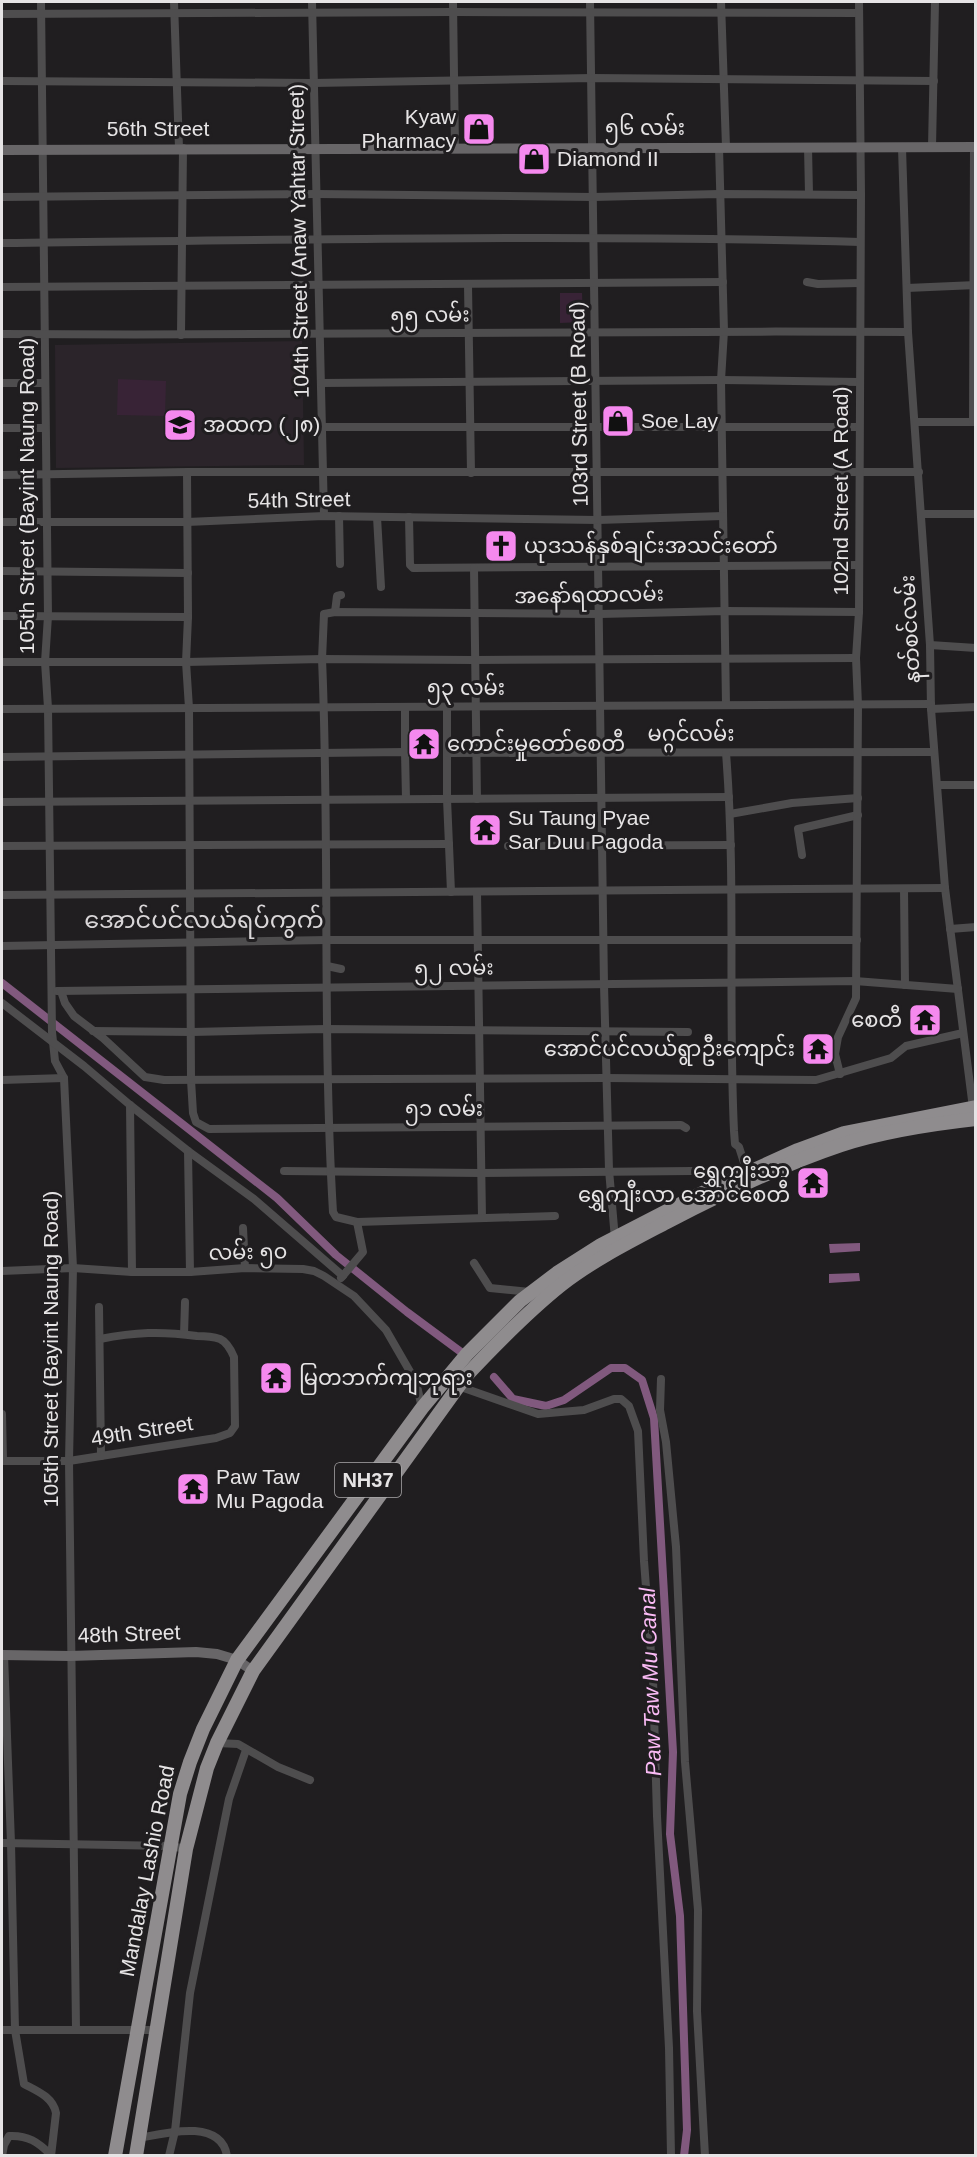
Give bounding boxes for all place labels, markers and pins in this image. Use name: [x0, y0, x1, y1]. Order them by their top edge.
place label: Kyaw Pharmacy: [361, 105, 457, 152]
shop icon: Kyaw Pharmacy: [461, 111, 497, 147]
shop icon: Diamond II: [516, 141, 552, 177]
place label: Diamond II: [557, 147, 659, 170]
shop icon: Soe Lay: [600, 403, 636, 439]
school or university icon: အထက (၂၈): [162, 407, 198, 443]
place label: Soe Lay: [641, 409, 719, 432]
place label: အထက (၂၈): [203, 413, 320, 442]
church icon: ယုဒသန်နှစ်ချင်းအသင်းတော်: [483, 528, 519, 564]
place label: ယုဒသန်နှစ်ချင်းအသင်းတော်: [524, 530, 778, 564]
temple icon: ကောင်းမှုတော်စေတီ: [406, 726, 442, 762]
place label: ကောင်းမှုတော်စေတီ: [447, 728, 625, 761]
place label: Su Taung Pyae Sar Duu Pagoda: [508, 806, 664, 853]
temple icon: Su Taung Pyae Sar Duu Pagoda: [467, 812, 503, 848]
temple icon: စေတီ: [907, 1002, 943, 1038]
place label: စေတီ: [851, 1004, 902, 1031]
temple icon: အောင်ပင်လယ်ရွာဦးကျောင်း: [800, 1031, 836, 1067]
place label: အောင်ပင်လယ်ရွာဦးကျောင်း: [544, 1033, 795, 1067]
place label: ရွှေကျီးသာ ရွှေကျီးလာ အောင်စေတီ: [578, 1155, 790, 1213]
temple icon: ရွှေကျီးသာ ရွှေကျီးလာ အောင်စေတီ: [795, 1165, 831, 1201]
temple icon: မြတဘက်ကျဘုရား: [258, 1360, 294, 1396]
place label: မြတဘက်ကျဘုရား: [299, 1362, 473, 1396]
place label: Paw Taw Mu Pagoda: [216, 1465, 324, 1512]
temple icon: Paw Taw Mu Pagoda: [175, 1471, 211, 1507]

